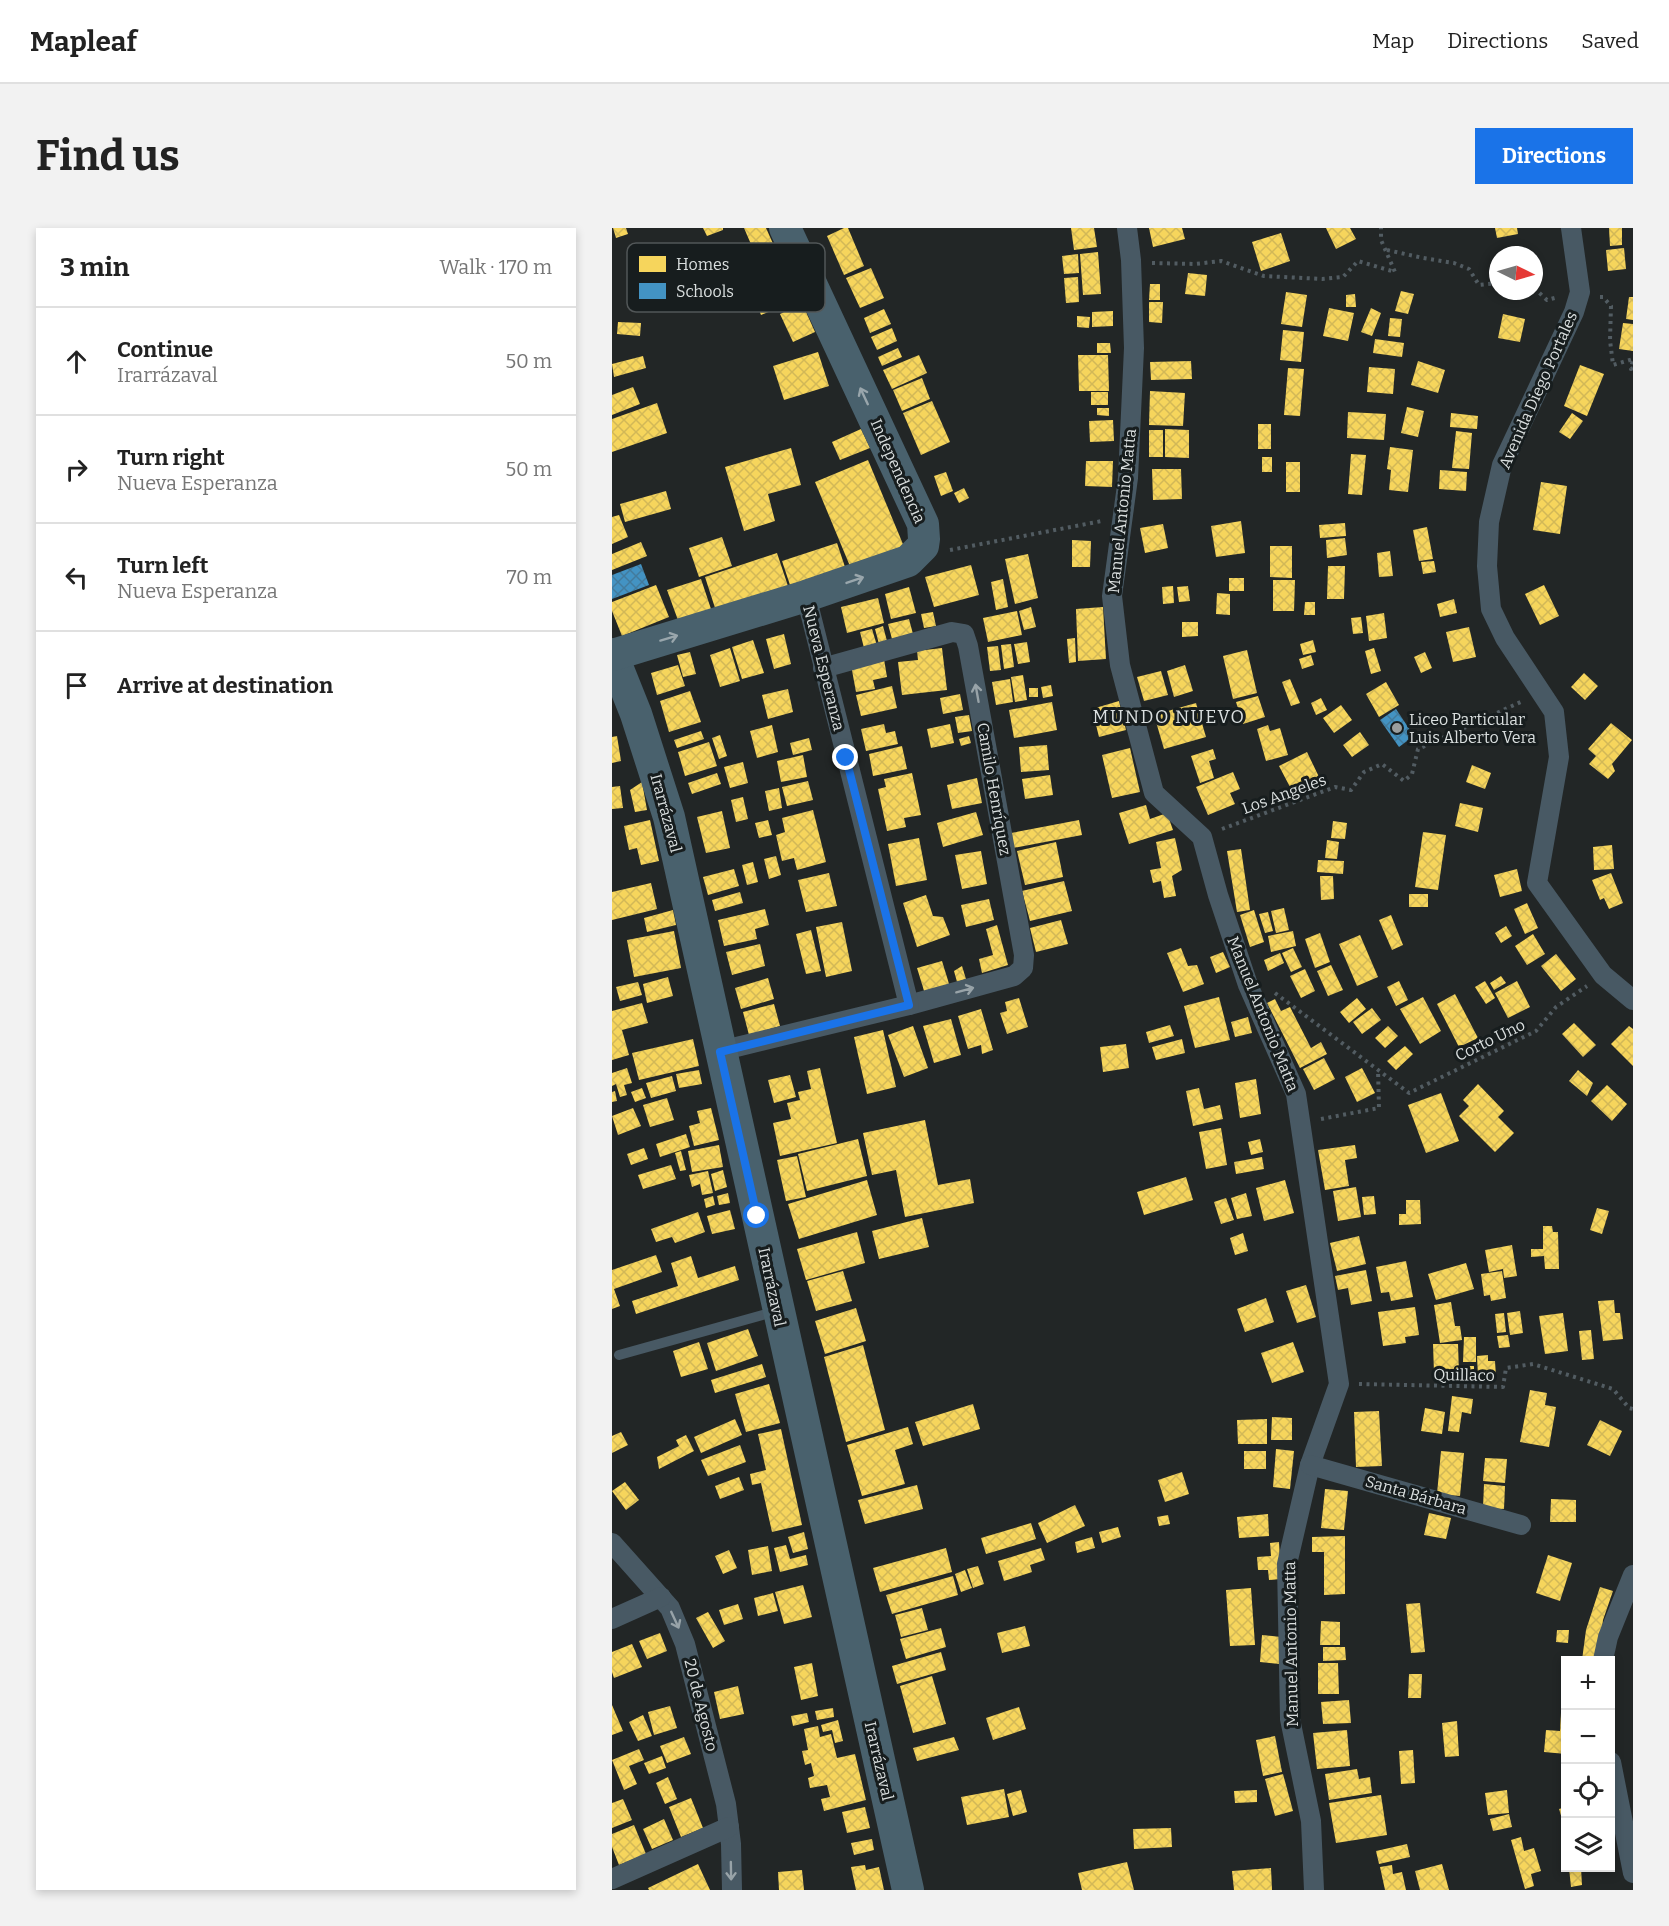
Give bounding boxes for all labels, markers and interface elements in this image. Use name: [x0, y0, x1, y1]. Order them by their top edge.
text: Mapleaf: [30, 25, 137, 58]
text: Map: [1372, 28, 1414, 54]
text: Directions: [1447, 28, 1548, 54]
text: Saved: [1581, 28, 1639, 54]
button: Directions: [1475, 128, 1633, 184]
text: Find us: [36, 131, 180, 181]
legend: [627, 243, 825, 312]
north arrow: [1489, 246, 1543, 300]
text: 3 min: [60, 252, 129, 283]
text: Walk · 170 m: [439, 255, 552, 279]
text: Homes: [676, 255, 729, 274]
text: Schools: [676, 282, 734, 301]
street label: Avenida Diego Portales: [1495, 308, 1581, 472]
text: Continue: [117, 336, 213, 363]
icon: ahead: [60, 345, 93, 378]
text: 50 m: [505, 349, 552, 373]
text: Irarrázaval: [117, 363, 218, 387]
one-way arrow: [857, 387, 869, 405]
street label: Independencia: [867, 416, 930, 526]
street label: Manuel Antonio Matta: [1104, 427, 1140, 594]
text: Turn right: [117, 444, 225, 471]
icon: right: [60, 453, 93, 486]
text: 50 m: [505, 457, 552, 481]
text: Nueva Esperanza: [117, 471, 278, 495]
text: Turn left: [117, 552, 209, 579]
icon: left: [60, 561, 93, 594]
text: 70 m: [506, 565, 552, 589]
one-way arrow: [845, 573, 864, 584]
text: Nueva Esperanza: [117, 579, 278, 603]
street label: Nueva Esperanza: [799, 603, 849, 733]
one-way arrow: [659, 632, 678, 643]
icon: arrive: [60, 669, 93, 702]
text: Arrive at destination: [117, 672, 333, 699]
one-way arrow: [971, 684, 982, 703]
district label: MUNDO NUEVO: [1093, 706, 1246, 728]
place label: Liceo Particular Luis Alberto Vera: [1409, 710, 1536, 747]
street label: Camilo Henríquez: [973, 721, 1015, 857]
marker: Liceo Particular Luis Alberto Vera: [1390, 721, 1404, 735]
route end: [832, 744, 858, 770]
street label: Los Angeles: [1239, 770, 1329, 818]
street label: Irarrázaval: [646, 772, 686, 855]
street label: Manuel Antonio Matta: [1223, 934, 1303, 1095]
one-way arrow: [955, 983, 974, 995]
street label: Corto Uno: [1452, 1015, 1528, 1065]
route start: [743, 1202, 769, 1228]
street label: Irarrázaval: [754, 1246, 790, 1329]
street label: Quillaco: [1433, 1365, 1495, 1385]
street label: Santa Bárbara: [1363, 1471, 1469, 1519]
street label: Manuel Antonio Matta: [1280, 1561, 1302, 1727]
one-way arrow: [670, 1611, 682, 1629]
map controls: [1561, 1656, 1615, 1872]
button: +: [1561, 1656, 1615, 1710]
street label: 20 de Agosto: [680, 1657, 722, 1753]
button: −: [1561, 1710, 1615, 1764]
street label: Irarrázaval: [861, 1720, 897, 1803]
button: locate: [1561, 1764, 1615, 1818]
button: layers: [1561, 1818, 1615, 1872]
one-way arrow: [726, 1860, 737, 1880]

